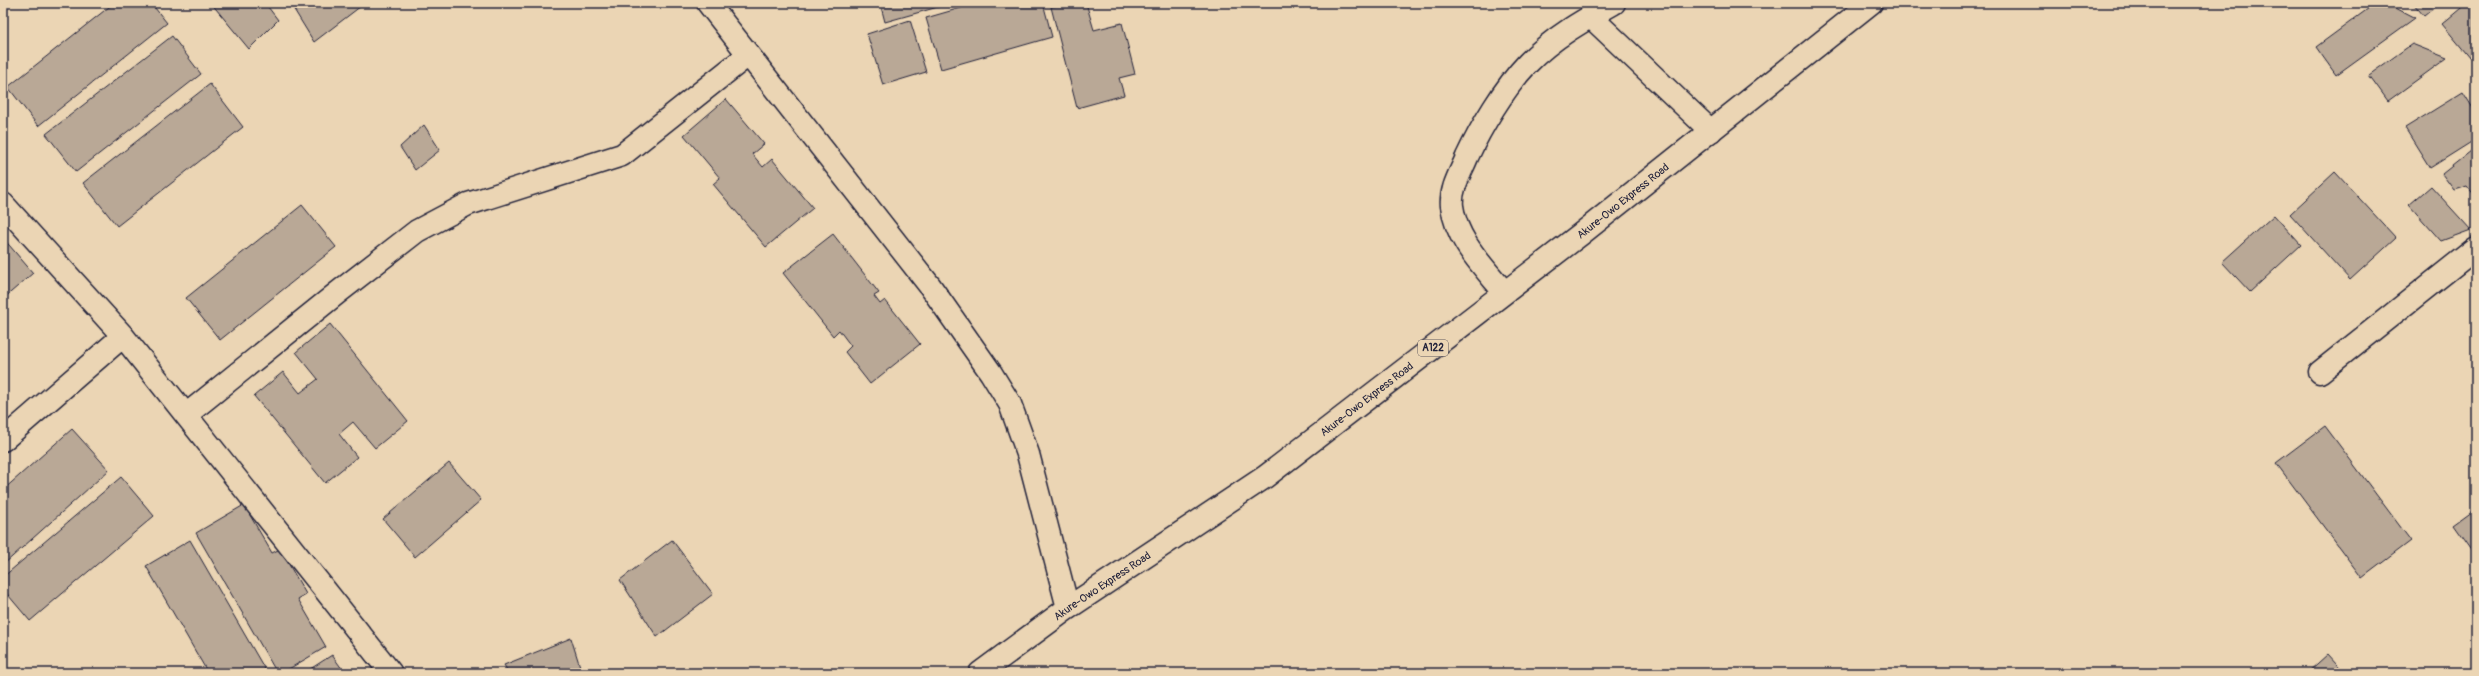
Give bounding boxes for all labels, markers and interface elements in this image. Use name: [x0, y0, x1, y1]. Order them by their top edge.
street label: Akure-Owo Express Road: [1574, 160, 1671, 241]
road number: A122: [1418, 340, 1448, 356]
street label: Akure-Owo Express Road: [1317, 359, 1416, 439]
street label: Akure-Owo Express Road: [1051, 549, 1153, 623]

